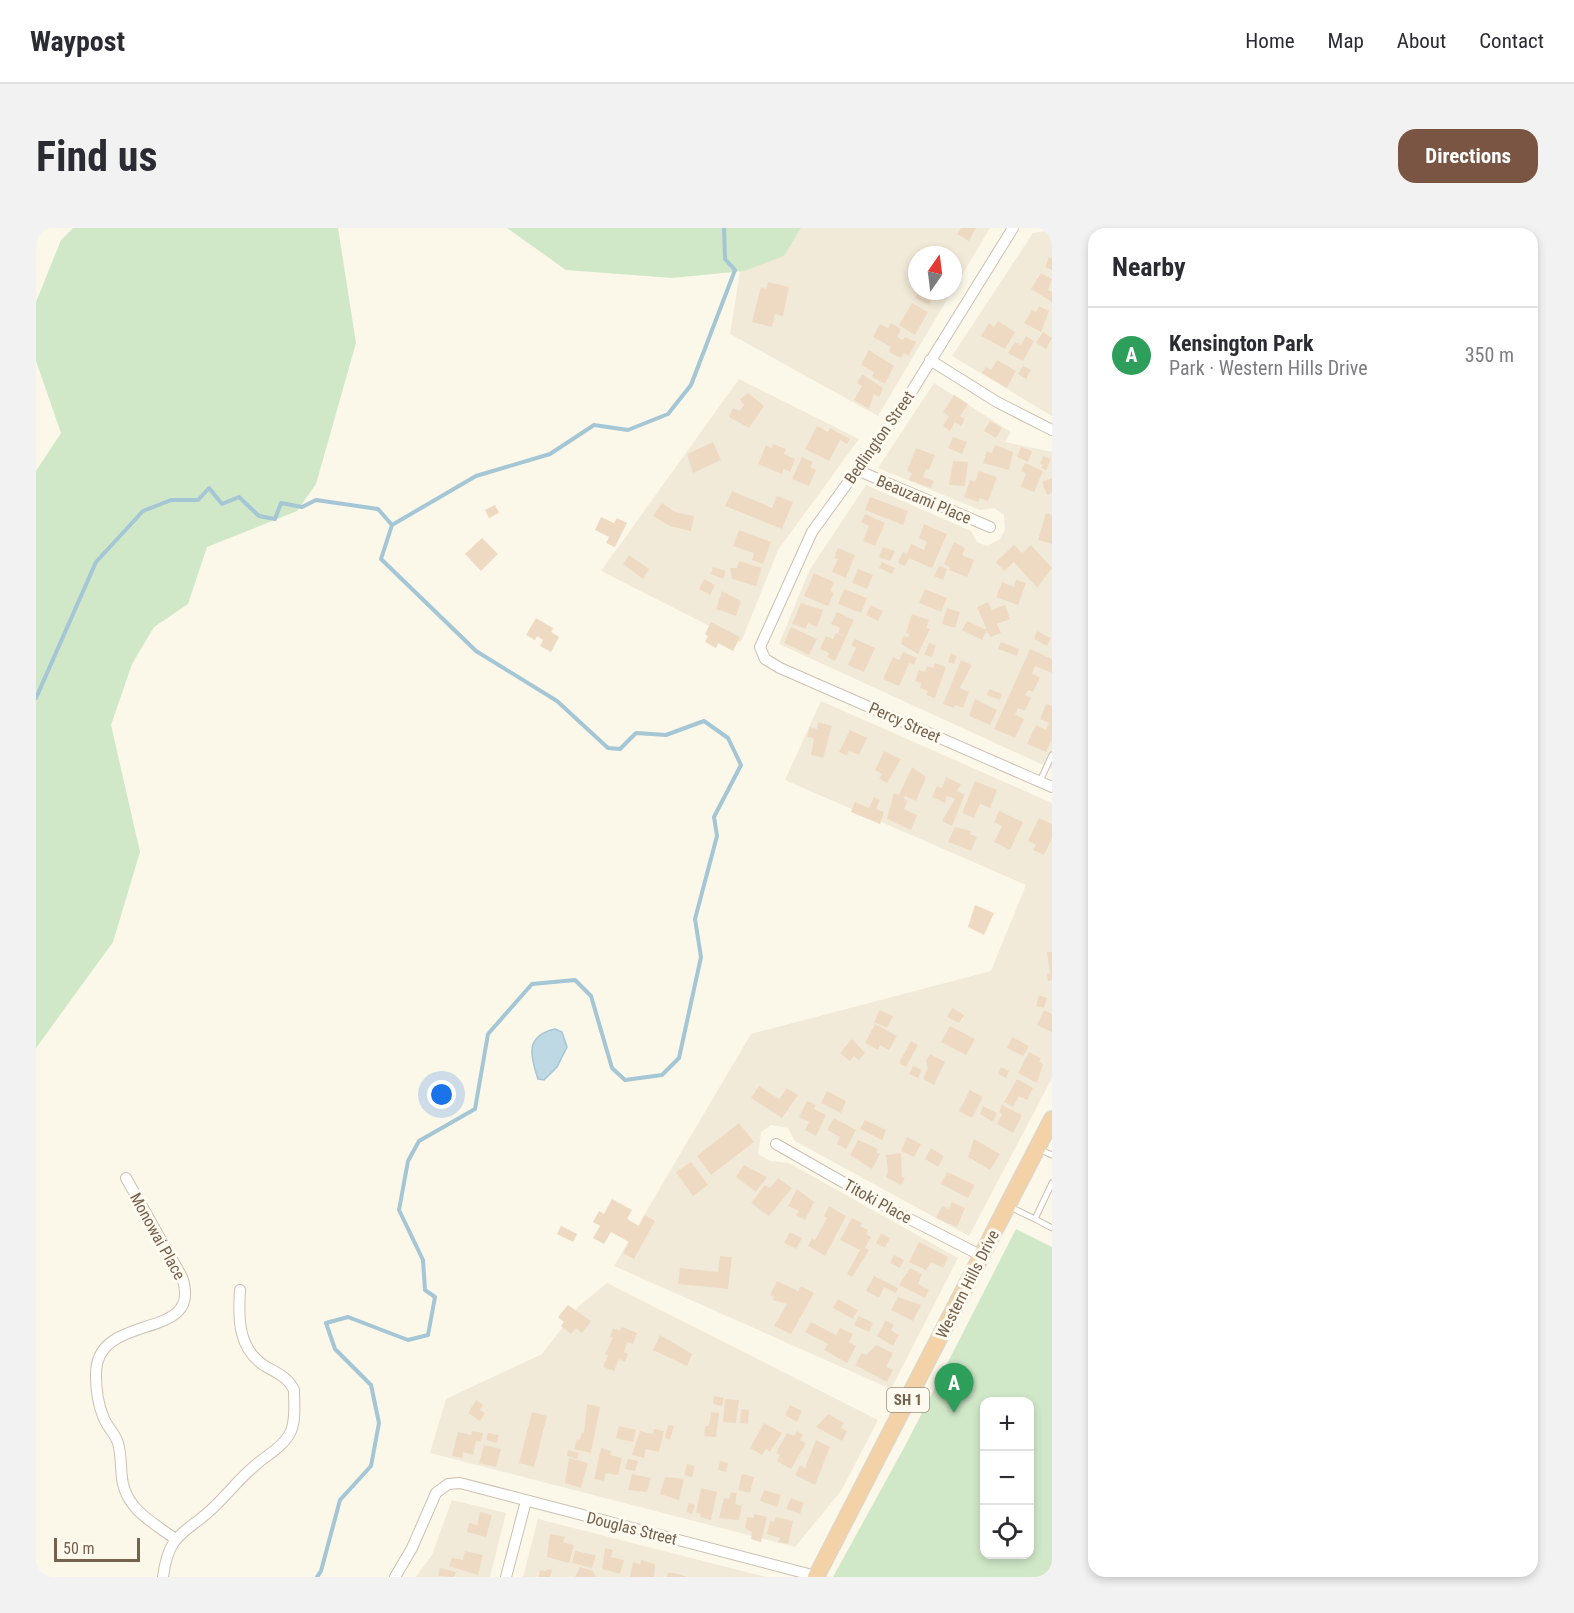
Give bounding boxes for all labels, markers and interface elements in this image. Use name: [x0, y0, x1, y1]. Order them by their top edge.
text: Waypost: [30, 25, 125, 58]
text: Home: [1245, 29, 1295, 53]
text: Map: [1328, 29, 1364, 53]
text: About: [1397, 29, 1446, 53]
text: Contact: [1479, 29, 1544, 53]
button: Directions: [1398, 129, 1538, 183]
text: Find us: [36, 132, 157, 181]
north arrow: [908, 246, 962, 300]
text: Nearby: [1112, 252, 1186, 282]
text: Kensington Park: [1169, 331, 1314, 356]
text: A: [1126, 343, 1137, 367]
text: 350 m: [1465, 343, 1514, 367]
text: Park · Western Hills Drive: [1169, 356, 1368, 380]
street label: Bedlington Street: [840, 387, 919, 487]
street label: Beauzami Place: [874, 471, 974, 528]
street label: Percy Street: [866, 698, 944, 747]
your location: [427, 1080, 456, 1109]
street label: Titoki Place: [841, 1175, 915, 1228]
street label: Monowai Place: [126, 1189, 189, 1283]
street label: Western Hills Drive: [932, 1227, 1003, 1342]
pin: A: [934, 1364, 974, 1413]
road number: SH 1: [887, 1388, 929, 1412]
map controls: [980, 1397, 1034, 1559]
button: +: [980, 1397, 1034, 1451]
button: −: [980, 1451, 1034, 1505]
button: locate: [980, 1505, 1034, 1559]
street label: Douglas Street: [585, 1508, 679, 1549]
scale bar: [54, 1535, 140, 1562]
text: 50 m: [63, 1539, 95, 1558]

